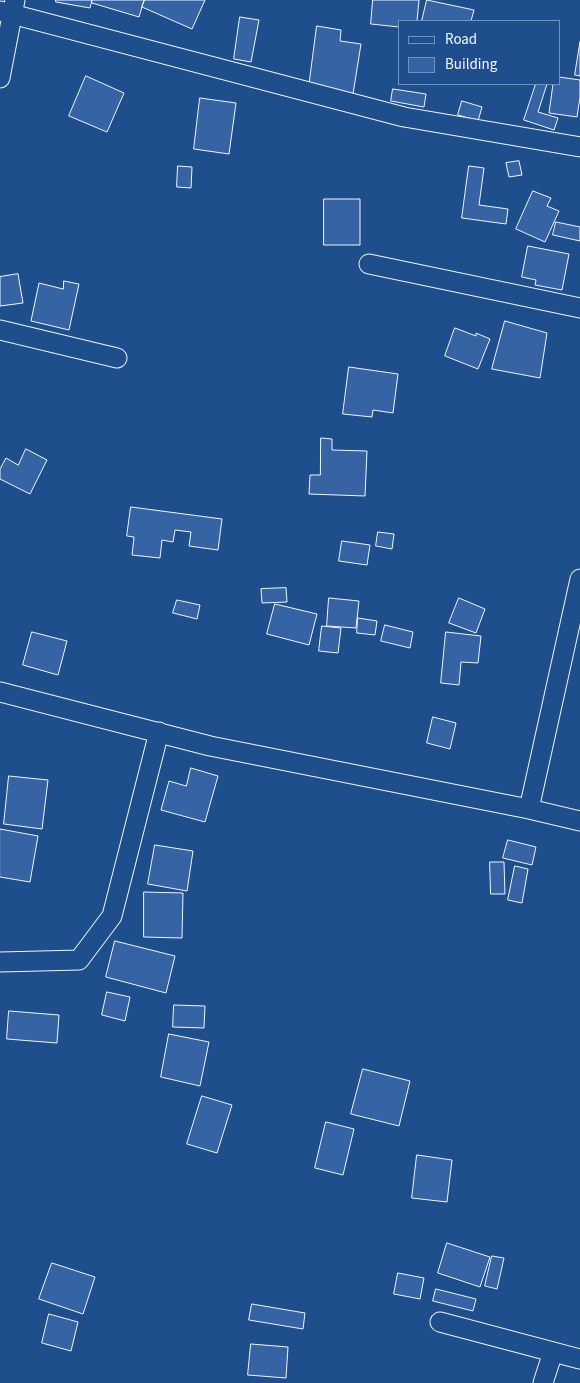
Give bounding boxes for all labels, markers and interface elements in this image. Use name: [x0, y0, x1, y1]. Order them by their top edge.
legend: [398, 20, 560, 85]
text: Road: [445, 29, 477, 50]
text: Building: [445, 54, 497, 75]

